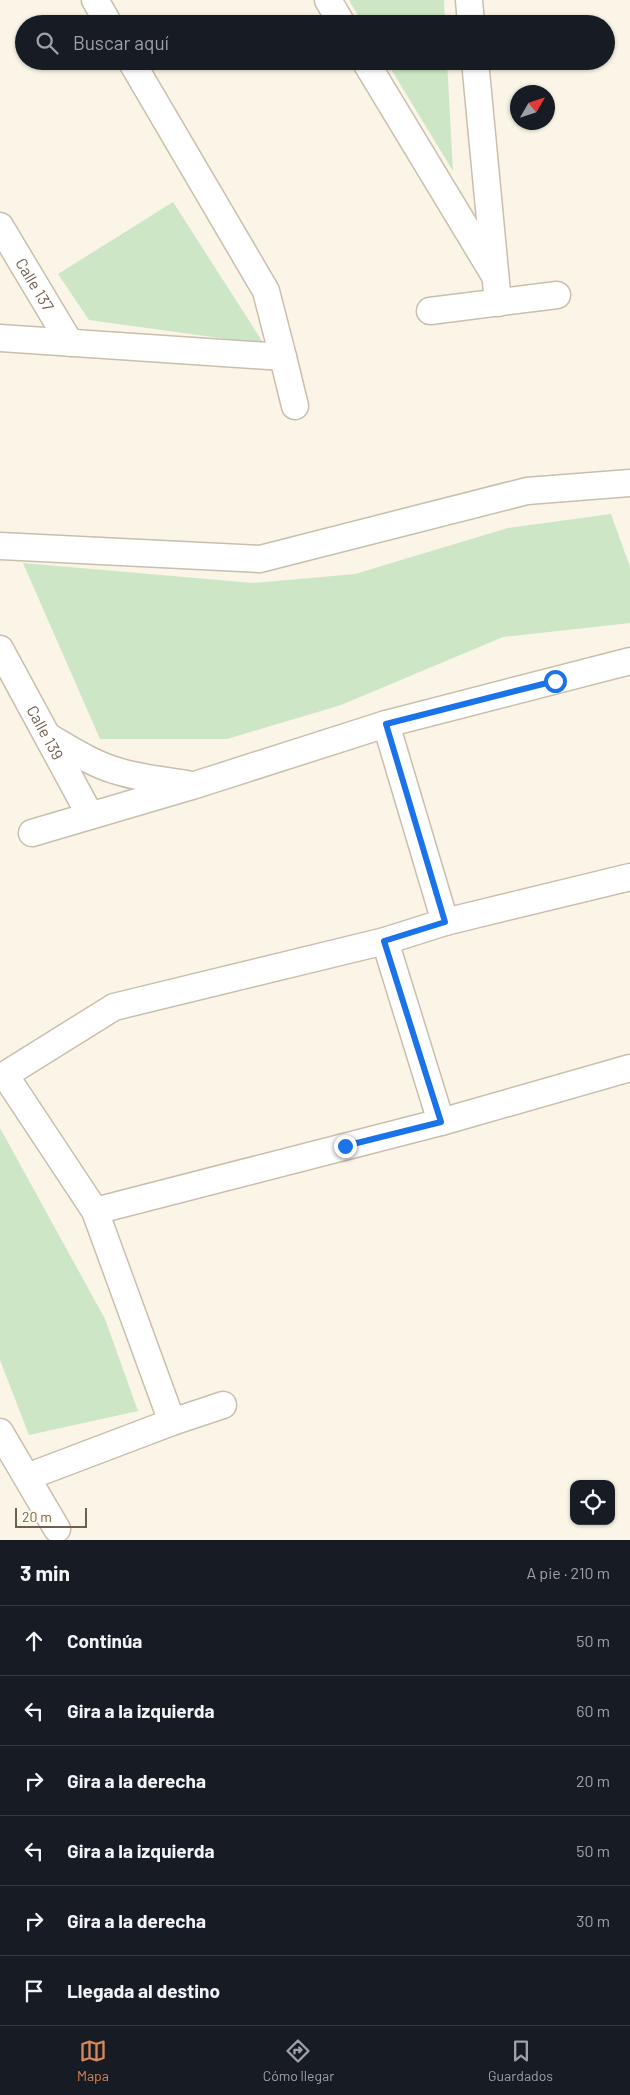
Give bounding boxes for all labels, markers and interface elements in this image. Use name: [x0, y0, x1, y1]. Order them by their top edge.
search box: [15, 15, 615, 70]
icon: search: [33, 29, 61, 57]
text: Buscar aquí: [73, 31, 169, 54]
north arrow: [510, 85, 555, 130]
street label: Calle 137: [12, 254, 59, 314]
route start: [544, 670, 567, 693]
street label: Calle 139: [23, 702, 68, 763]
route end: [334, 1135, 357, 1158]
map controls: [570, 1480, 615, 1525]
button: locate: [570, 1480, 615, 1525]
scale bar: [15, 1505, 88, 1528]
text: 20 m: [22, 1508, 52, 1525]
text: 3 min: [20, 1560, 70, 1585]
text: A pie · 210 m: [526, 1563, 610, 1582]
icon: ahead: [20, 1627, 48, 1655]
text: Continúa: [67, 1629, 142, 1652]
text: 50 m: [576, 1631, 610, 1650]
icon: left: [20, 1697, 48, 1725]
text: Gira a la izquierda: [67, 1699, 215, 1722]
text: 60 m: [576, 1701, 610, 1720]
icon: right: [20, 1767, 48, 1795]
text: Gira a la derecha: [67, 1769, 206, 1792]
text: 20 m: [576, 1771, 610, 1790]
icon: left: [20, 1837, 48, 1865]
text: Gira a la izquierda: [67, 1839, 215, 1862]
text: 50 m: [576, 1841, 610, 1860]
icon: right: [20, 1907, 48, 1935]
text: Gira a la derecha: [67, 1909, 206, 1932]
text: 30 m: [576, 1911, 610, 1930]
icon: arrive: [20, 1977, 48, 2005]
text: Llegada al destino: [67, 1979, 220, 2002]
tab: Mapa: [77, 2037, 109, 2084]
tab: Cómo llegar: [263, 2037, 334, 2084]
tab: Guardados: [488, 2037, 553, 2084]

